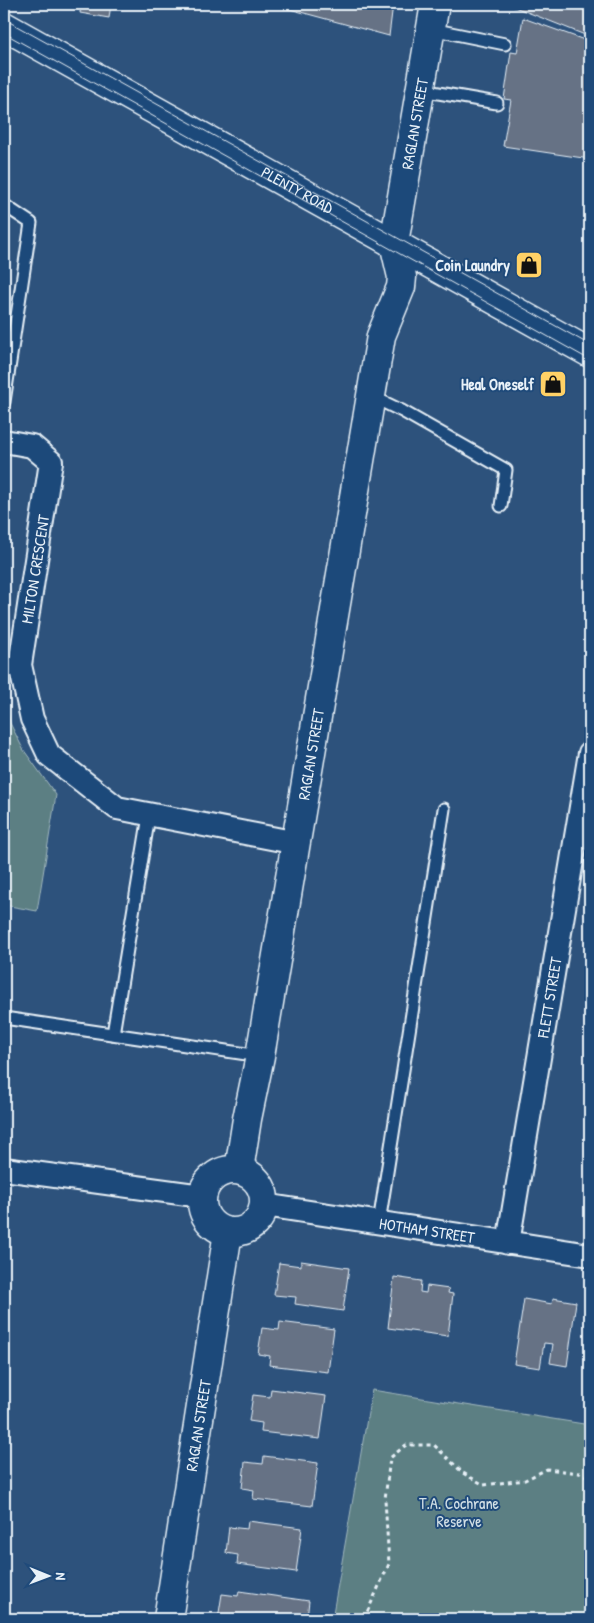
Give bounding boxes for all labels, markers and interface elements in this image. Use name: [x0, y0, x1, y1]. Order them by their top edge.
street label: RAGLAN STREET: [396, 76, 433, 171]
street label: PLENTY ROAD: [258, 161, 338, 219]
shop icon: Coin Laundry: [514, 250, 544, 280]
place label: Coin Laundry: [435, 254, 510, 277]
shop icon: Heal Oneself: [538, 369, 568, 399]
place label: Heal Oneself: [461, 373, 534, 395]
street label: MILTON CRESCENT: [16, 512, 55, 625]
street label: RAGLAN STREET: [292, 706, 329, 802]
street label: FLETT STREET: [531, 955, 567, 1040]
street label: HOTHAM STREET: [378, 1212, 477, 1248]
street label: RAGLAN STREET: [180, 1377, 216, 1473]
park label: T.A. Cochrane Reserve: [419, 1492, 500, 1532]
north arrow: [22, 1550, 72, 1600]
text: N: [52, 1572, 71, 1581]

